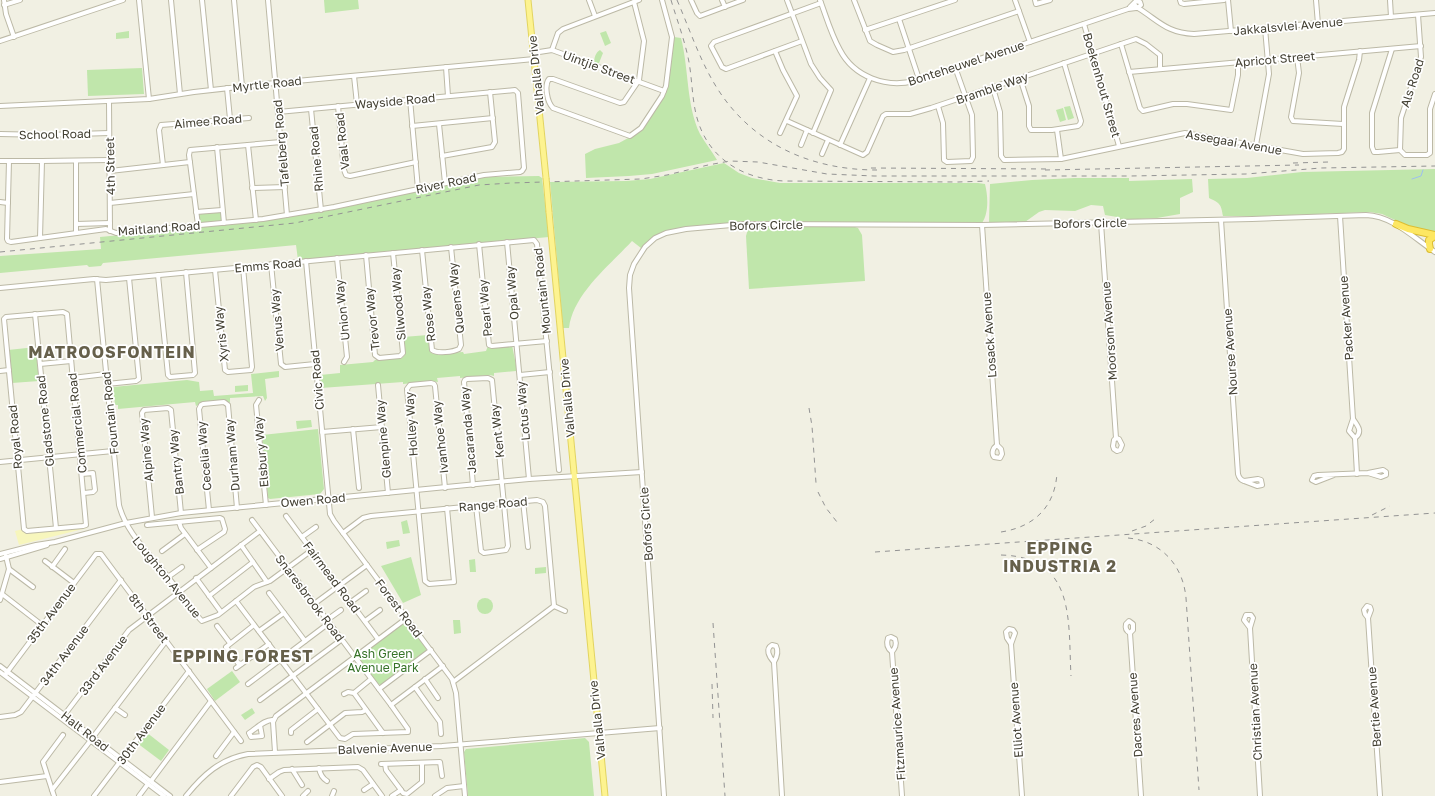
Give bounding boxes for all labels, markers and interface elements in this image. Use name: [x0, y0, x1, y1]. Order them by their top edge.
street label: Jakkalsvlei Avenue: [1233, 14, 1343, 38]
street label: Boekenhout Street: [1080, 31, 1124, 139]
street label: Valhalla Drive: [524, 35, 548, 115]
street label: Bonteheuwel Avenue: [906, 37, 1026, 89]
street label: Uintjie Street: [561, 47, 637, 87]
street label: Apricot Street: [1234, 48, 1316, 70]
street label: Als Road: [1397, 57, 1427, 109]
street label: Bramble Way: [954, 69, 1030, 107]
street label: Myrtle Road: [231, 73, 303, 95]
street label: Wayside Road: [354, 90, 436, 112]
street label: Tafelberg Road: [270, 99, 292, 187]
street label: Aimee Road: [173, 111, 243, 131]
street label: Vaal Road: [332, 112, 352, 170]
street label: School Road: [19, 126, 91, 142]
street label: Rhine Road: [306, 126, 326, 192]
street label: Assegaai Avenue: [1185, 126, 1283, 158]
street label: 4th Street: [102, 137, 118, 195]
street label: River Road: [414, 169, 478, 197]
street label: Bofors Circle: [1053, 215, 1127, 231]
street label: Bofors Circle: [729, 217, 803, 233]
street label: Maitland Road: [117, 218, 201, 238]
street label: Mountain Road: [530, 247, 554, 335]
street label: Emms Road: [234, 255, 302, 275]
street label: Queens Way: [445, 262, 467, 334]
street label: Opal Way: [502, 265, 522, 321]
street label: Silwood Way: [387, 267, 409, 341]
street label: Packer Avenue: [1336, 275, 1356, 361]
street label: Union Way: [331, 278, 353, 341]
street label: Pearl Way: [475, 279, 495, 337]
street label: Moorsom Avenue: [1098, 281, 1120, 381]
street label: Rose Way: [418, 285, 438, 343]
street label: Trevor Way: [361, 286, 383, 351]
street label: Venus Way: [267, 288, 287, 352]
street label: Losack Avenue: [979, 292, 999, 378]
street label: Xyris Way: [211, 305, 231, 362]
street label: Nourse Avenue: [1219, 308, 1241, 396]
district label: MATROOSFONTEIN: [28, 342, 196, 362]
street label: Civic Road: [307, 349, 327, 411]
street label: Valhalla Drive: [556, 358, 578, 438]
street label: Fountain Road: [98, 371, 122, 455]
street label: Commercial Road: [64, 372, 90, 474]
street label: Gladstone Road: [33, 375, 57, 467]
street label: Lotus Way: [513, 380, 533, 441]
street label: Jacaranda Way: [457, 386, 479, 474]
street label: Holley Way: [401, 391, 421, 457]
street label: Glenpine Way: [372, 399, 394, 479]
street label: Ivanhoe Way: [429, 400, 451, 474]
street label: Kent Way: [487, 403, 507, 459]
street label: Royal Road: [5, 404, 25, 470]
street label: Elsbury Way: [250, 416, 272, 488]
street label: Alpine Way: [136, 417, 156, 482]
street label: Durham Way: [221, 418, 243, 492]
street label: Cecelia Way: [193, 420, 215, 491]
street label: Bantry Way: [165, 428, 187, 496]
street label: Bofors Circle: [636, 487, 656, 561]
street label: Owen Road: [280, 490, 346, 510]
street label: Range Road: [458, 494, 528, 514]
street label: Loughton Avenue: [130, 533, 204, 621]
street label: Fairmead Road: [300, 538, 364, 616]
district label: EPPING INDUSTRIA 2: [1003, 538, 1117, 576]
street label: Snaresbrook Road: [272, 551, 348, 645]
street label: Forest Road: [372, 576, 426, 640]
street label: 35th Avenue: [23, 580, 79, 646]
street label: 8th Street: [126, 590, 173, 646]
street label: 34th Avenue: [36, 622, 92, 688]
street label: 33rd Avenue: [76, 632, 130, 698]
district label: EPPING FOREST: [172, 646, 314, 666]
park label: Ash Green Avenue Park: [347, 646, 419, 675]
street label: Christian Avenue: [1245, 663, 1265, 761]
street label: Bertie Avenue: [1364, 666, 1384, 748]
street label: Fitzmaurice Avenue: [886, 667, 908, 781]
street label: Dacres Avenue: [1125, 672, 1145, 758]
street label: Valhalla Drive: [585, 680, 609, 760]
street label: Elliot Avenue: [1006, 682, 1026, 758]
street label: 30th Avenue: [113, 701, 169, 767]
street label: Halt Road: [58, 708, 112, 754]
street label: Balvenie Avenue: [337, 739, 433, 757]

